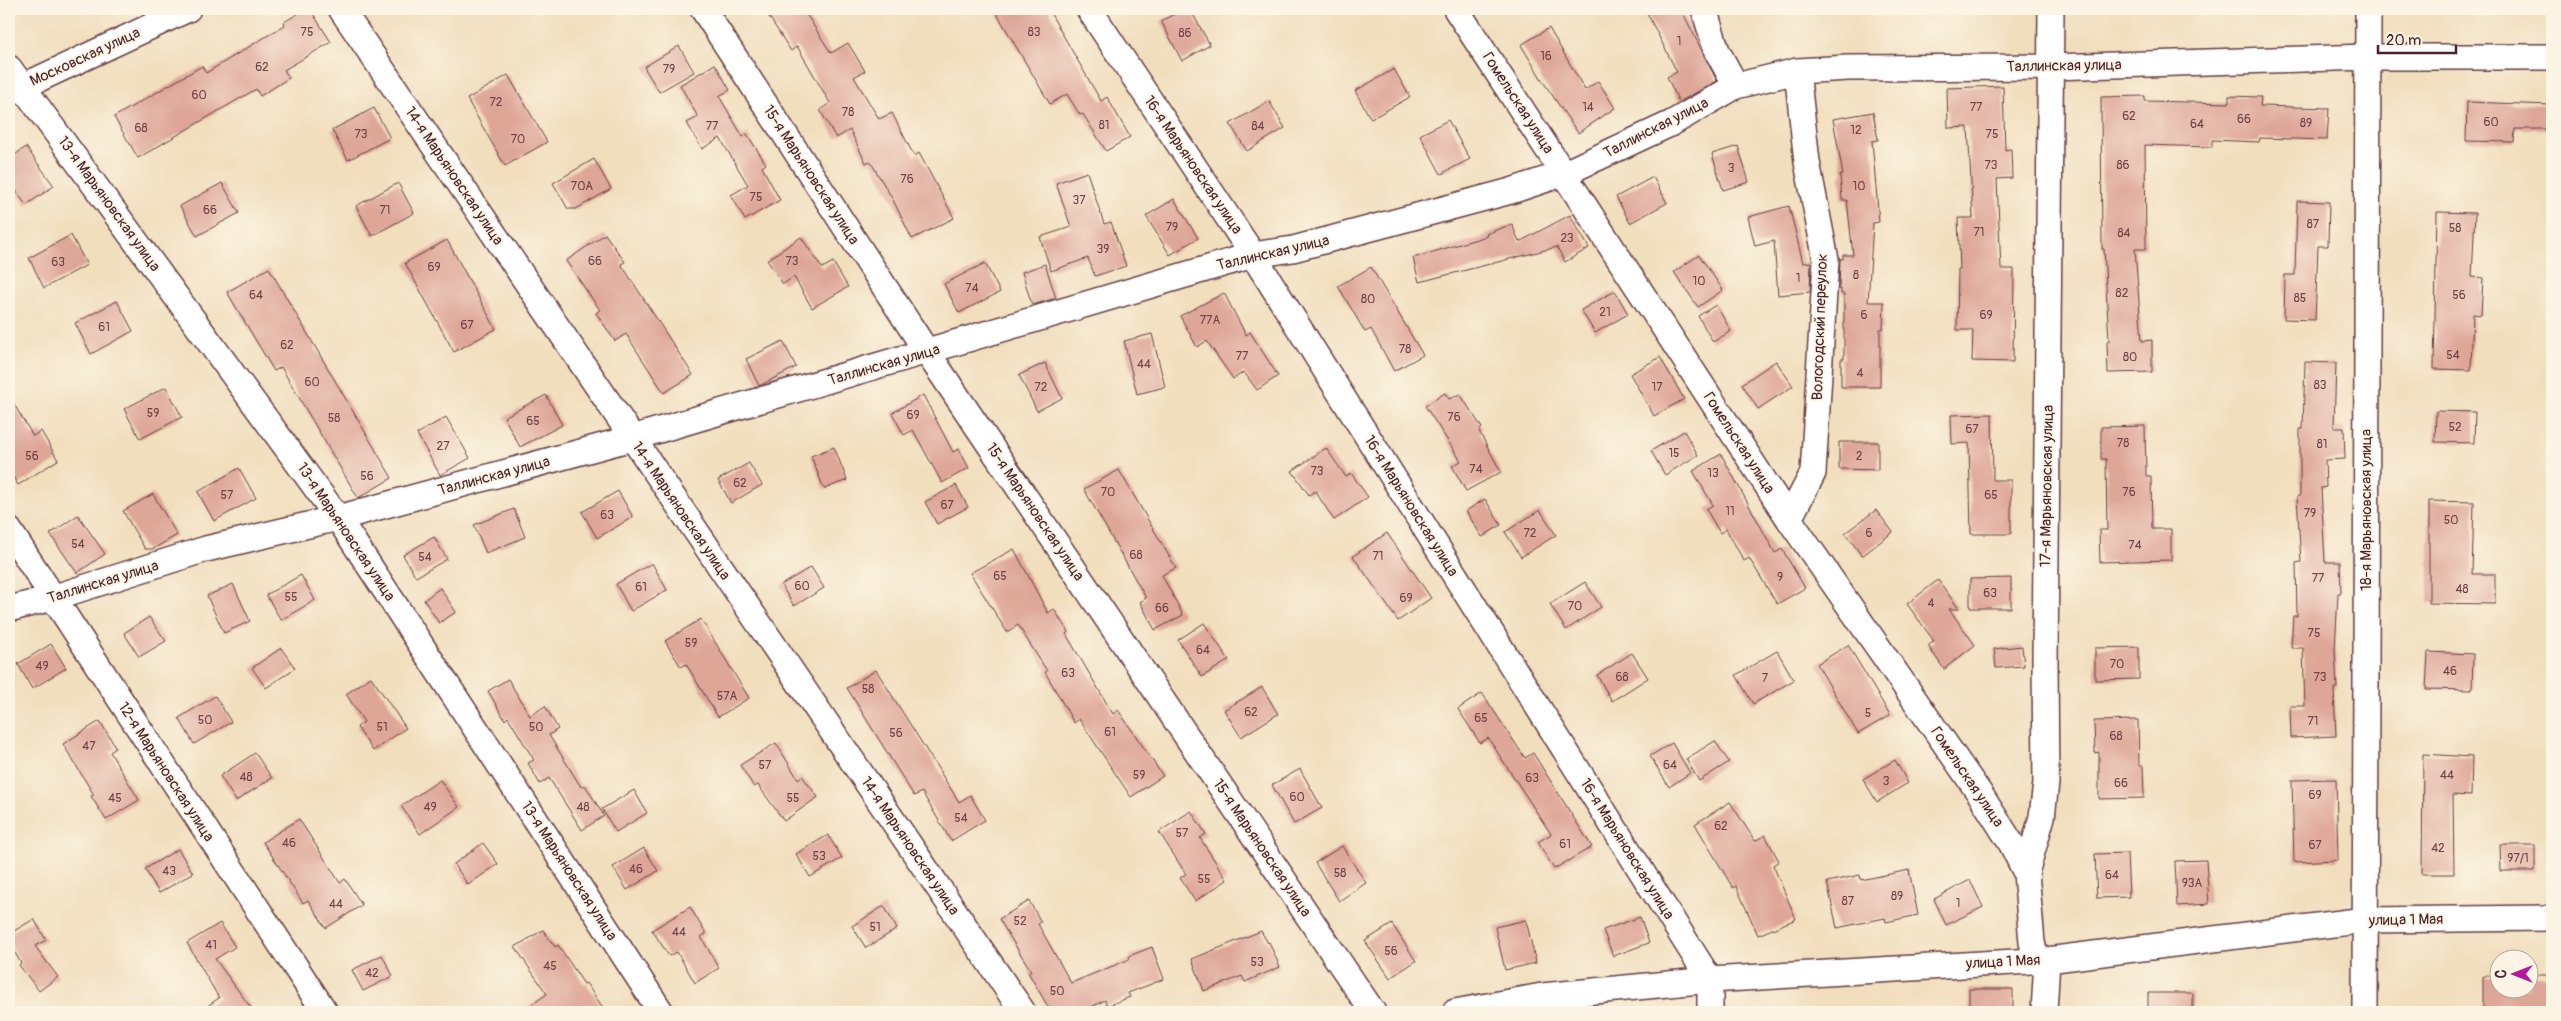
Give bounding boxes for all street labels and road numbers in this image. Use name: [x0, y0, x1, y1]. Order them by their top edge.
street label: Московская улица: [27, 23, 143, 91]
street label: Гомельская улица: [1478, 49, 1558, 157]
street label: Таллинская улица: [2006, 55, 2122, 77]
street label: 16-я Марьяновская улица: [1140, 92, 1246, 238]
street label: Таллинская улица: [1600, 93, 1712, 163]
street label: 15-я Марьяновская улица: [759, 102, 863, 248]
street label: 14-я Марьяновская улица: [401, 103, 507, 249]
street label: 13-я Марьяновская улица: [54, 133, 164, 275]
street label: Таллинская улица: [1215, 231, 1331, 275]
street label: Вологодский переулок: [1808, 253, 1832, 401]
street label: Таллинская улица: [826, 340, 942, 390]
street label: Гомельская улица: [1699, 389, 1779, 497]
street label: 17-я Марьяновская улица: [2036, 405, 2058, 567]
street label: 18-я Марьяновская улица: [2357, 429, 2376, 591]
street label: 16-я Марьяновская улица: [1360, 432, 1462, 580]
street label: 14-я Марьяновская улица: [628, 438, 734, 584]
street label: 15-я Марьяновская улица: [982, 439, 1088, 585]
street label: Таллинская улица: [436, 452, 552, 500]
street label: 13-я Марьяновская улица: [293, 459, 399, 605]
street label: Таллинская улица: [45, 556, 161, 608]
street label: 12-я Марьяновская улица: [114, 699, 218, 845]
street label: Гомельская улица: [1926, 723, 2008, 831]
street label: 14-я Марьяновская улица: [857, 773, 963, 919]
street label: 15-я Марьяновская улица: [1209, 775, 1315, 921]
street label: 16-я Марьяновская улица: [1576, 775, 1678, 923]
street label: 13-я Марьяновская улица: [517, 798, 621, 944]
street label: улица 1 Мая: [2368, 910, 2443, 930]
street label: улица 1 Мая: [1964, 951, 2041, 973]

